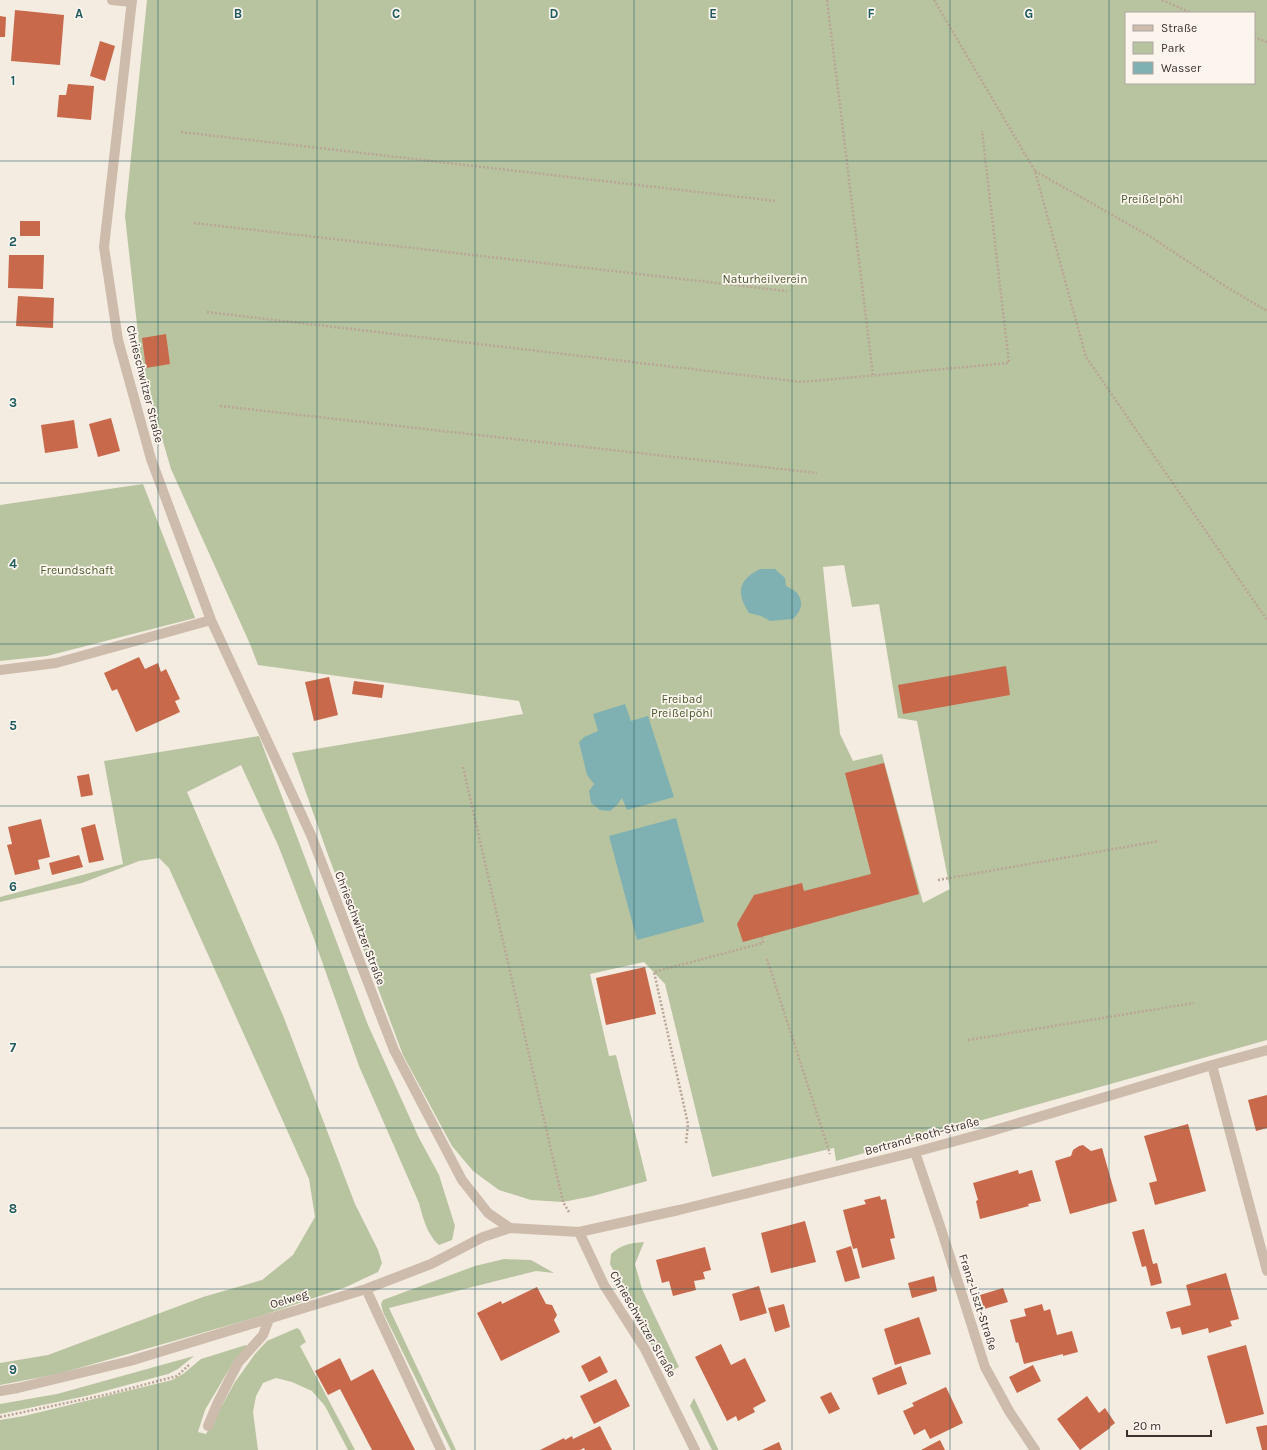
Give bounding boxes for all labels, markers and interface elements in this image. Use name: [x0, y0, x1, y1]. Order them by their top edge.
text: A: [75, 6, 83, 21]
text: B: [234, 6, 242, 21]
text: C: [392, 6, 400, 21]
text: D: [550, 6, 559, 21]
text: E: [709, 6, 717, 21]
text: F: [867, 6, 875, 21]
text: G: [1025, 6, 1033, 21]
legend: [1125, 12, 1255, 84]
text: Straße: [1161, 21, 1197, 35]
text: Park: [1161, 41, 1186, 55]
text: Wasser: [1161, 61, 1202, 75]
text: 1: [11, 73, 15, 88]
park label: Preißelpöhl: [1121, 192, 1183, 206]
text: 2: [9, 234, 17, 249]
park label: Naturheilverein: [723, 272, 807, 286]
street label: Chrieschwitzer Straße: [124, 324, 166, 444]
text: 3: [9, 395, 17, 410]
text: 4: [9, 556, 17, 571]
park label: Freundschaft: [40, 563, 114, 577]
park label: Freibad Preißelpöhl: [651, 692, 713, 720]
text: 5: [9, 718, 17, 733]
street label: Chrieschwitzer Straße: [332, 869, 388, 987]
text: 6: [9, 879, 17, 894]
text: 7: [10, 1040, 17, 1055]
street label: Bertrand-Roth-Straße: [863, 1114, 981, 1158]
text: 8: [9, 1201, 17, 1216]
street label: Franz-Liszt-Straße: [956, 1252, 1000, 1352]
street label: Chrieschwitzer Straße: [607, 1268, 679, 1380]
street label: Oelweg: [268, 1287, 310, 1311]
text: 9: [9, 1362, 17, 1377]
scale bar: [1127, 1412, 1211, 1438]
text: 20 m: [1133, 1419, 1161, 1433]

